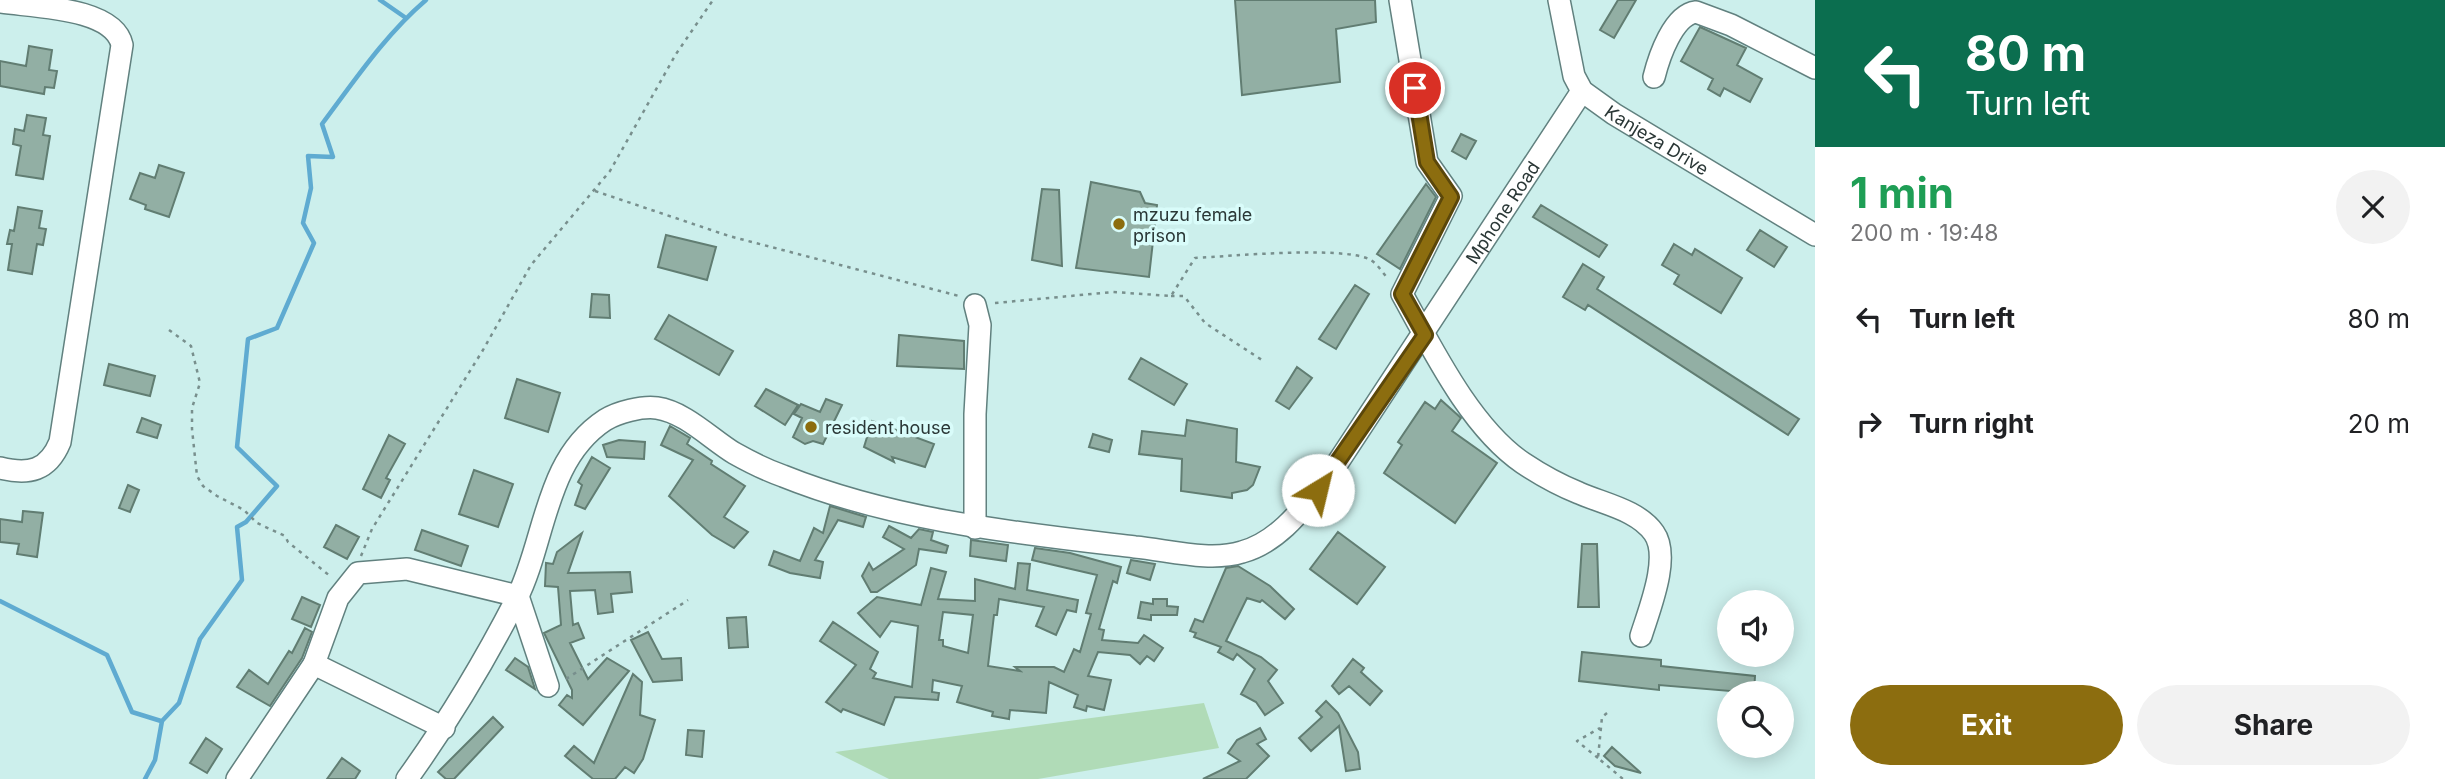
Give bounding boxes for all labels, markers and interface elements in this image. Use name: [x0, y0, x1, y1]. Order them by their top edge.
text: 80 m: [1965, 24, 2086, 83]
icon: left: [1850, 28, 1941, 119]
pin: [1385, 58, 1445, 118]
icon: arrive: [1396, 69, 1434, 107]
text: Turn left: [1965, 84, 2090, 123]
street label: Kanjeza Drive: [1601, 101, 1713, 179]
street label: Mphone Road: [1461, 157, 1544, 268]
text: 1 min: [1850, 167, 1954, 218]
button: close: [2336, 170, 2410, 244]
place label: mzuzu female prison: [1133, 204, 1252, 246]
marker: mzuzu female prison: [1111, 216, 1127, 232]
text: 200 m · 19:48: [1850, 219, 1999, 247]
icon: left: [1850, 300, 1888, 338]
text: Turn left: [1909, 303, 2015, 334]
text: 80 m: [2347, 303, 2410, 334]
icon: right: [1850, 405, 1888, 443]
text: Turn right: [1909, 408, 2034, 439]
text: 20 m: [2348, 408, 2410, 439]
place label: resident house: [825, 417, 951, 438]
marker: resident house: [803, 419, 819, 435]
position arrow: [1281, 453, 1355, 527]
map controls: [1717, 590, 1794, 758]
button: sound: [1717, 590, 1794, 667]
button: search: [1717, 681, 1794, 758]
button: Exit: [1850, 685, 2123, 765]
button: Share: [2137, 685, 2410, 765]

